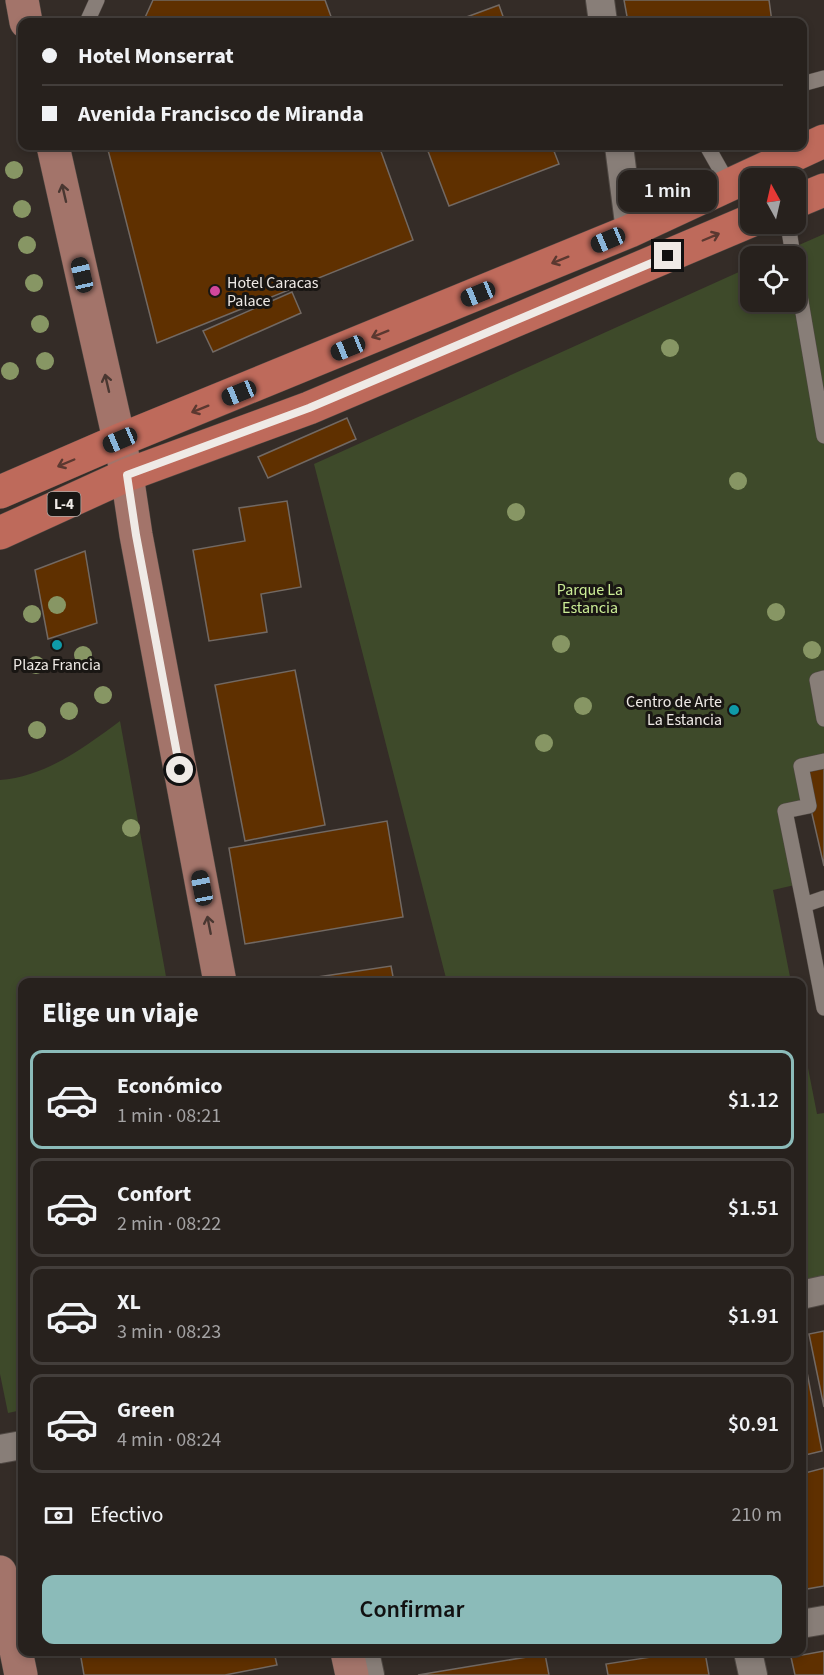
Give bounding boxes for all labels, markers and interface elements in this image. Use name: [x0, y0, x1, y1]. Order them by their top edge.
text: Hotel Monserrat: [78, 40, 234, 72]
text: Avenida Francisco de Miranda: [78, 98, 364, 130]
north arrow: [740, 168, 806, 234]
map controls: [740, 168, 806, 312]
callout: 1 min: [618, 169, 718, 211]
text: 1 min: [644, 177, 691, 205]
one-way arrow: [57, 183, 69, 202]
car: [588, 225, 628, 255]
one-way arrow: [702, 231, 720, 243]
route end: [654, 242, 681, 269]
button: locate: [740, 246, 806, 312]
car: [69, 255, 95, 295]
one-way arrow: [551, 255, 570, 266]
place label: Hotel Caracas Palace: [227, 272, 319, 312]
car: [458, 279, 498, 309]
marker: Hotel Caracas Palace: [208, 284, 222, 298]
one-way arrow: [371, 329, 390, 340]
car: [328, 333, 368, 363]
one-way arrow: [100, 374, 112, 393]
car: [219, 378, 259, 408]
one-way arrow: [191, 404, 209, 415]
car: [100, 425, 140, 455]
one-way arrow: [57, 458, 76, 469]
road number: L-4: [48, 492, 80, 516]
park label: Parque La Estancia: [557, 579, 623, 619]
marker: Plaza Francia: [50, 638, 64, 652]
place label: Plaza Francia: [13, 654, 101, 676]
place label: Centro de Arte La Estancia: [626, 691, 722, 731]
marker: Centro de Arte La Estancia: [727, 703, 741, 717]
route start: [166, 756, 193, 783]
car: [190, 869, 214, 907]
one-way arrow: [203, 916, 214, 935]
text: Elige un viaje: [42, 994, 199, 1033]
text: Económico: [117, 1070, 222, 1102]
icon: car: [45, 1073, 99, 1127]
text: $1.12: [728, 1084, 779, 1116]
text: 1 min · 08:21: [117, 1102, 221, 1130]
text: Confort: [117, 1178, 191, 1210]
icon: car: [45, 1181, 99, 1235]
text: $1.51: [728, 1192, 779, 1224]
text: 2 min · 08:22: [117, 1210, 221, 1238]
text: XL: [117, 1286, 141, 1318]
icon: car: [45, 1289, 99, 1343]
text: $1.91: [728, 1300, 779, 1332]
text: 3 min · 08:23: [117, 1318, 221, 1346]
text: Green: [117, 1394, 175, 1426]
icon: car: [45, 1397, 99, 1451]
text: $0.91: [728, 1408, 779, 1440]
text: 4 min · 08:24: [117, 1426, 221, 1454]
icon: cash: [42, 1499, 75, 1532]
text: Efectivo: [90, 1499, 164, 1531]
text: 210 m: [732, 1501, 782, 1529]
button: Confirmar: [42, 1575, 782, 1644]

